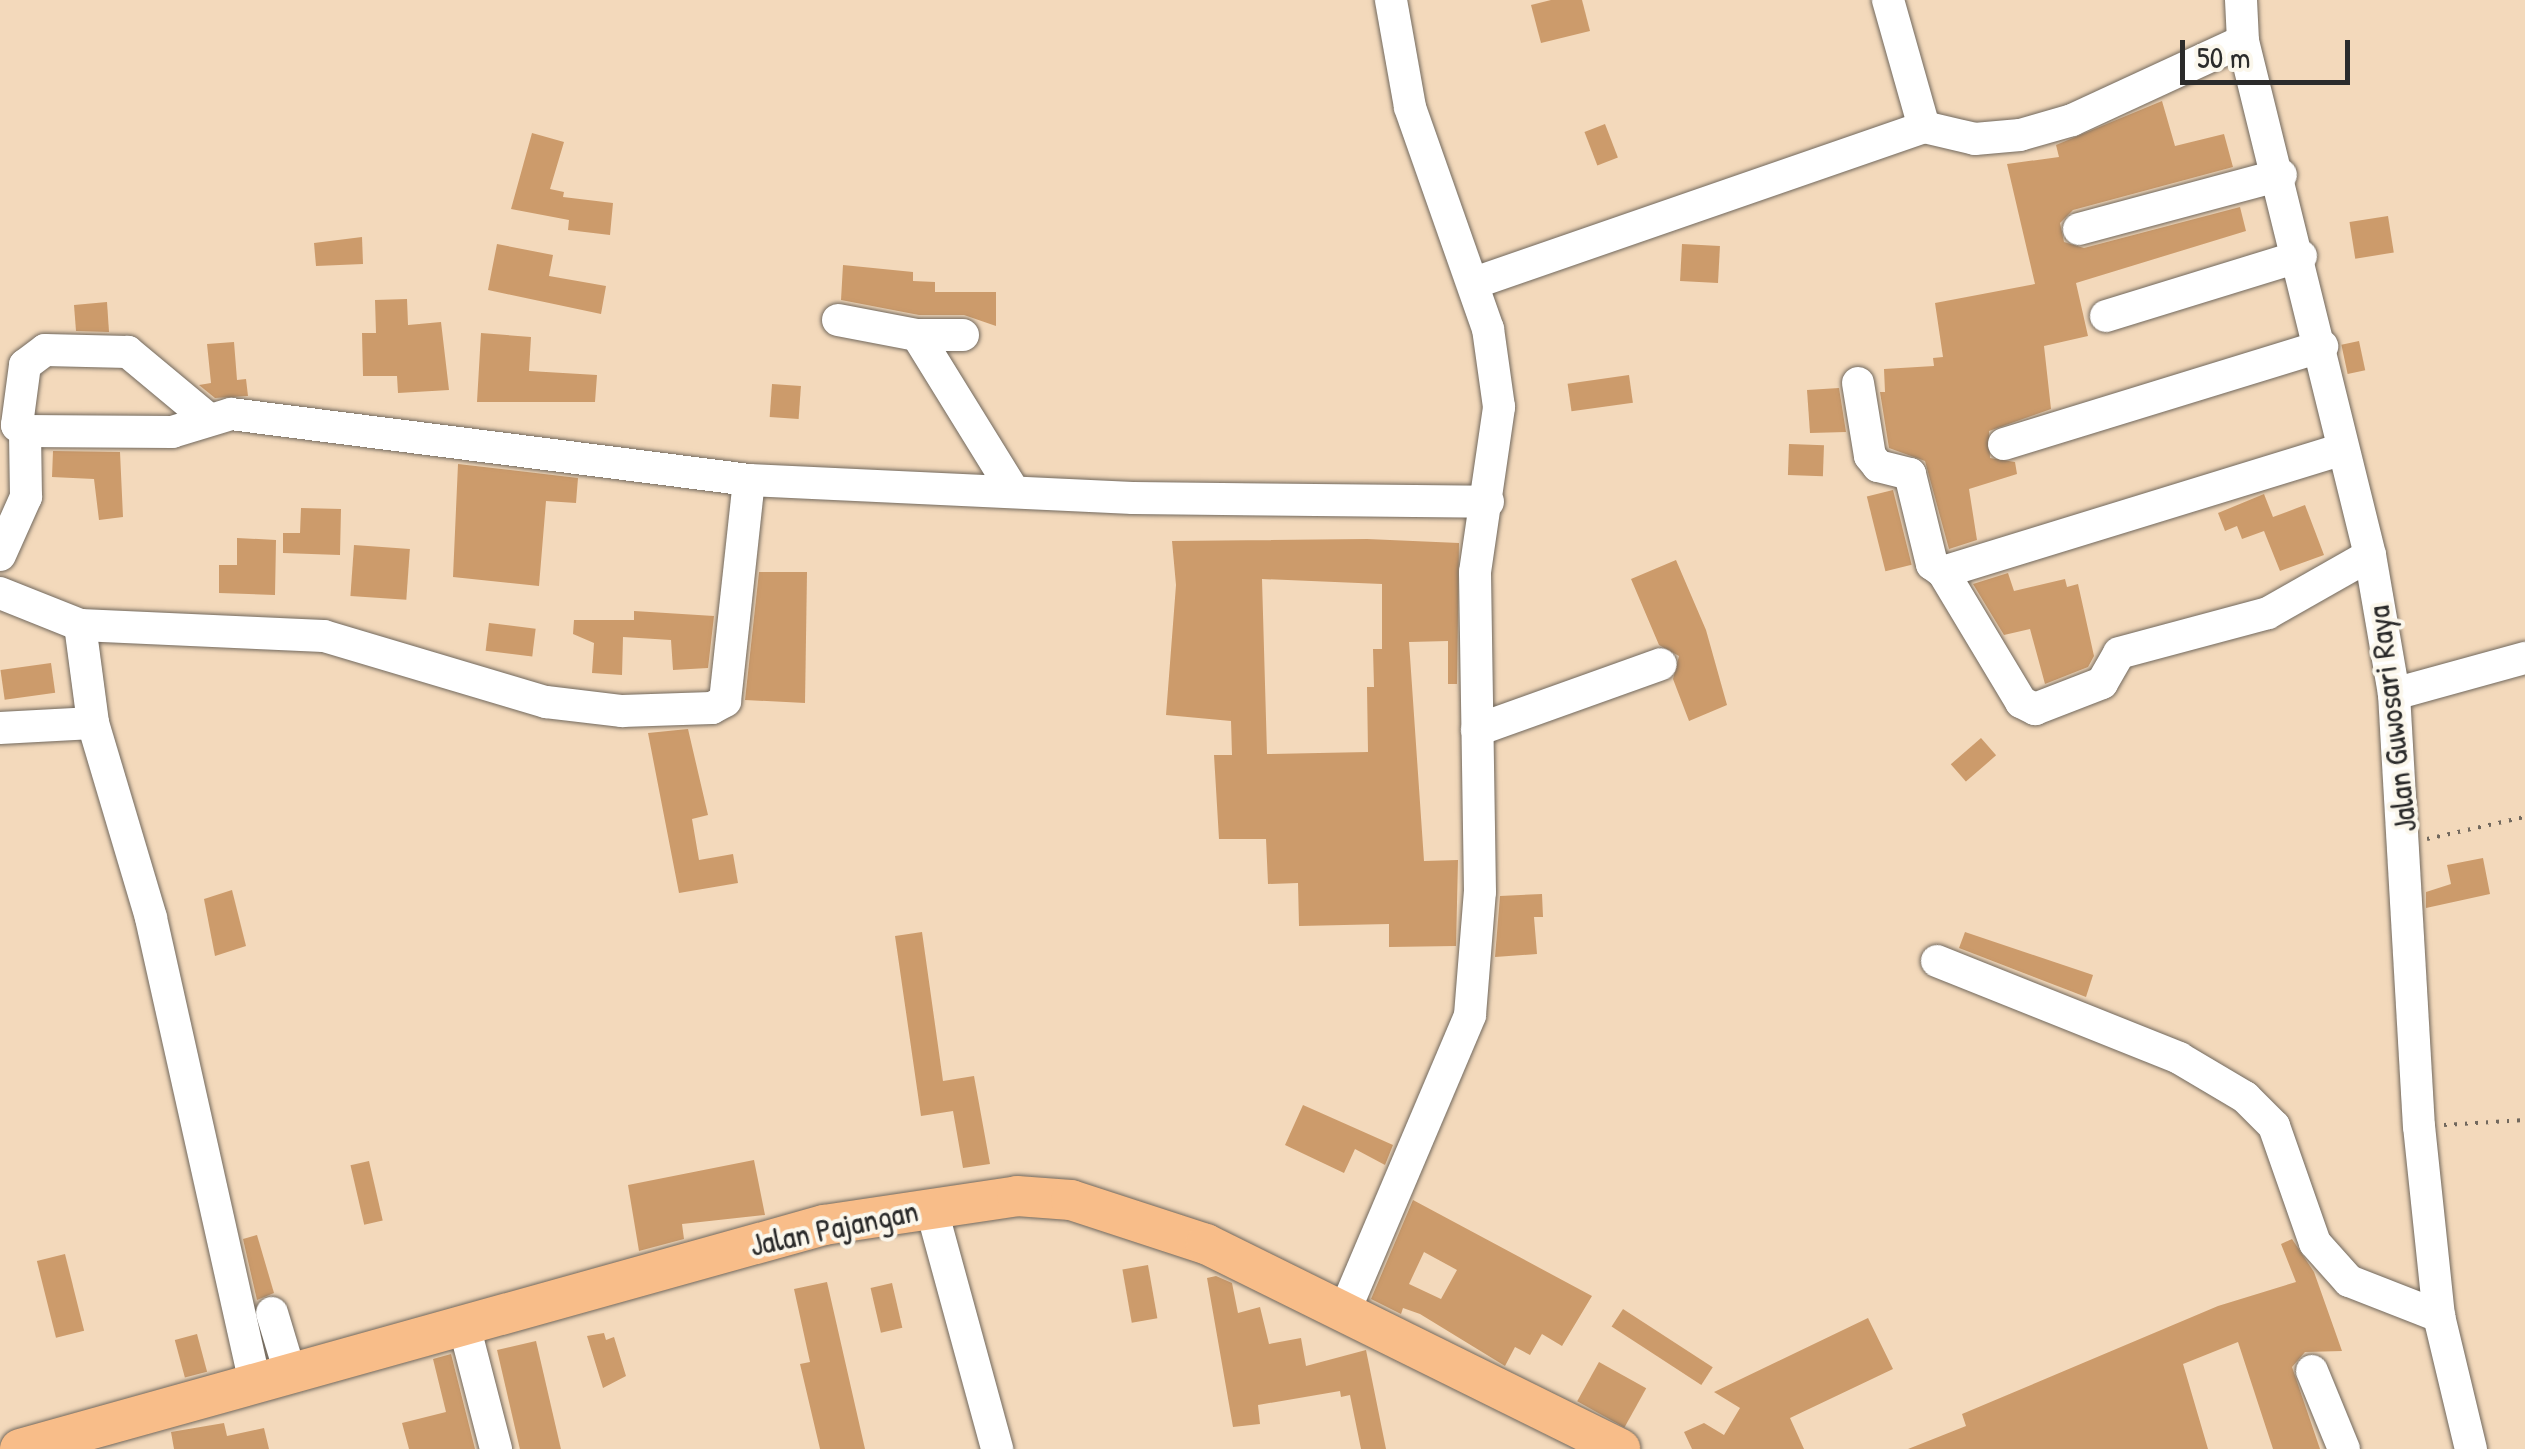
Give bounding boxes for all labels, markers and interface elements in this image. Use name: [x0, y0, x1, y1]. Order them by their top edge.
scale bar: [2185, 20, 2355, 82]
text: 50 m: [2197, 37, 2250, 77]
street label: Jalan Guwosari Raya: [2359, 604, 2425, 834]
street label: Jalan Pajangan: [746, 1191, 922, 1265]

